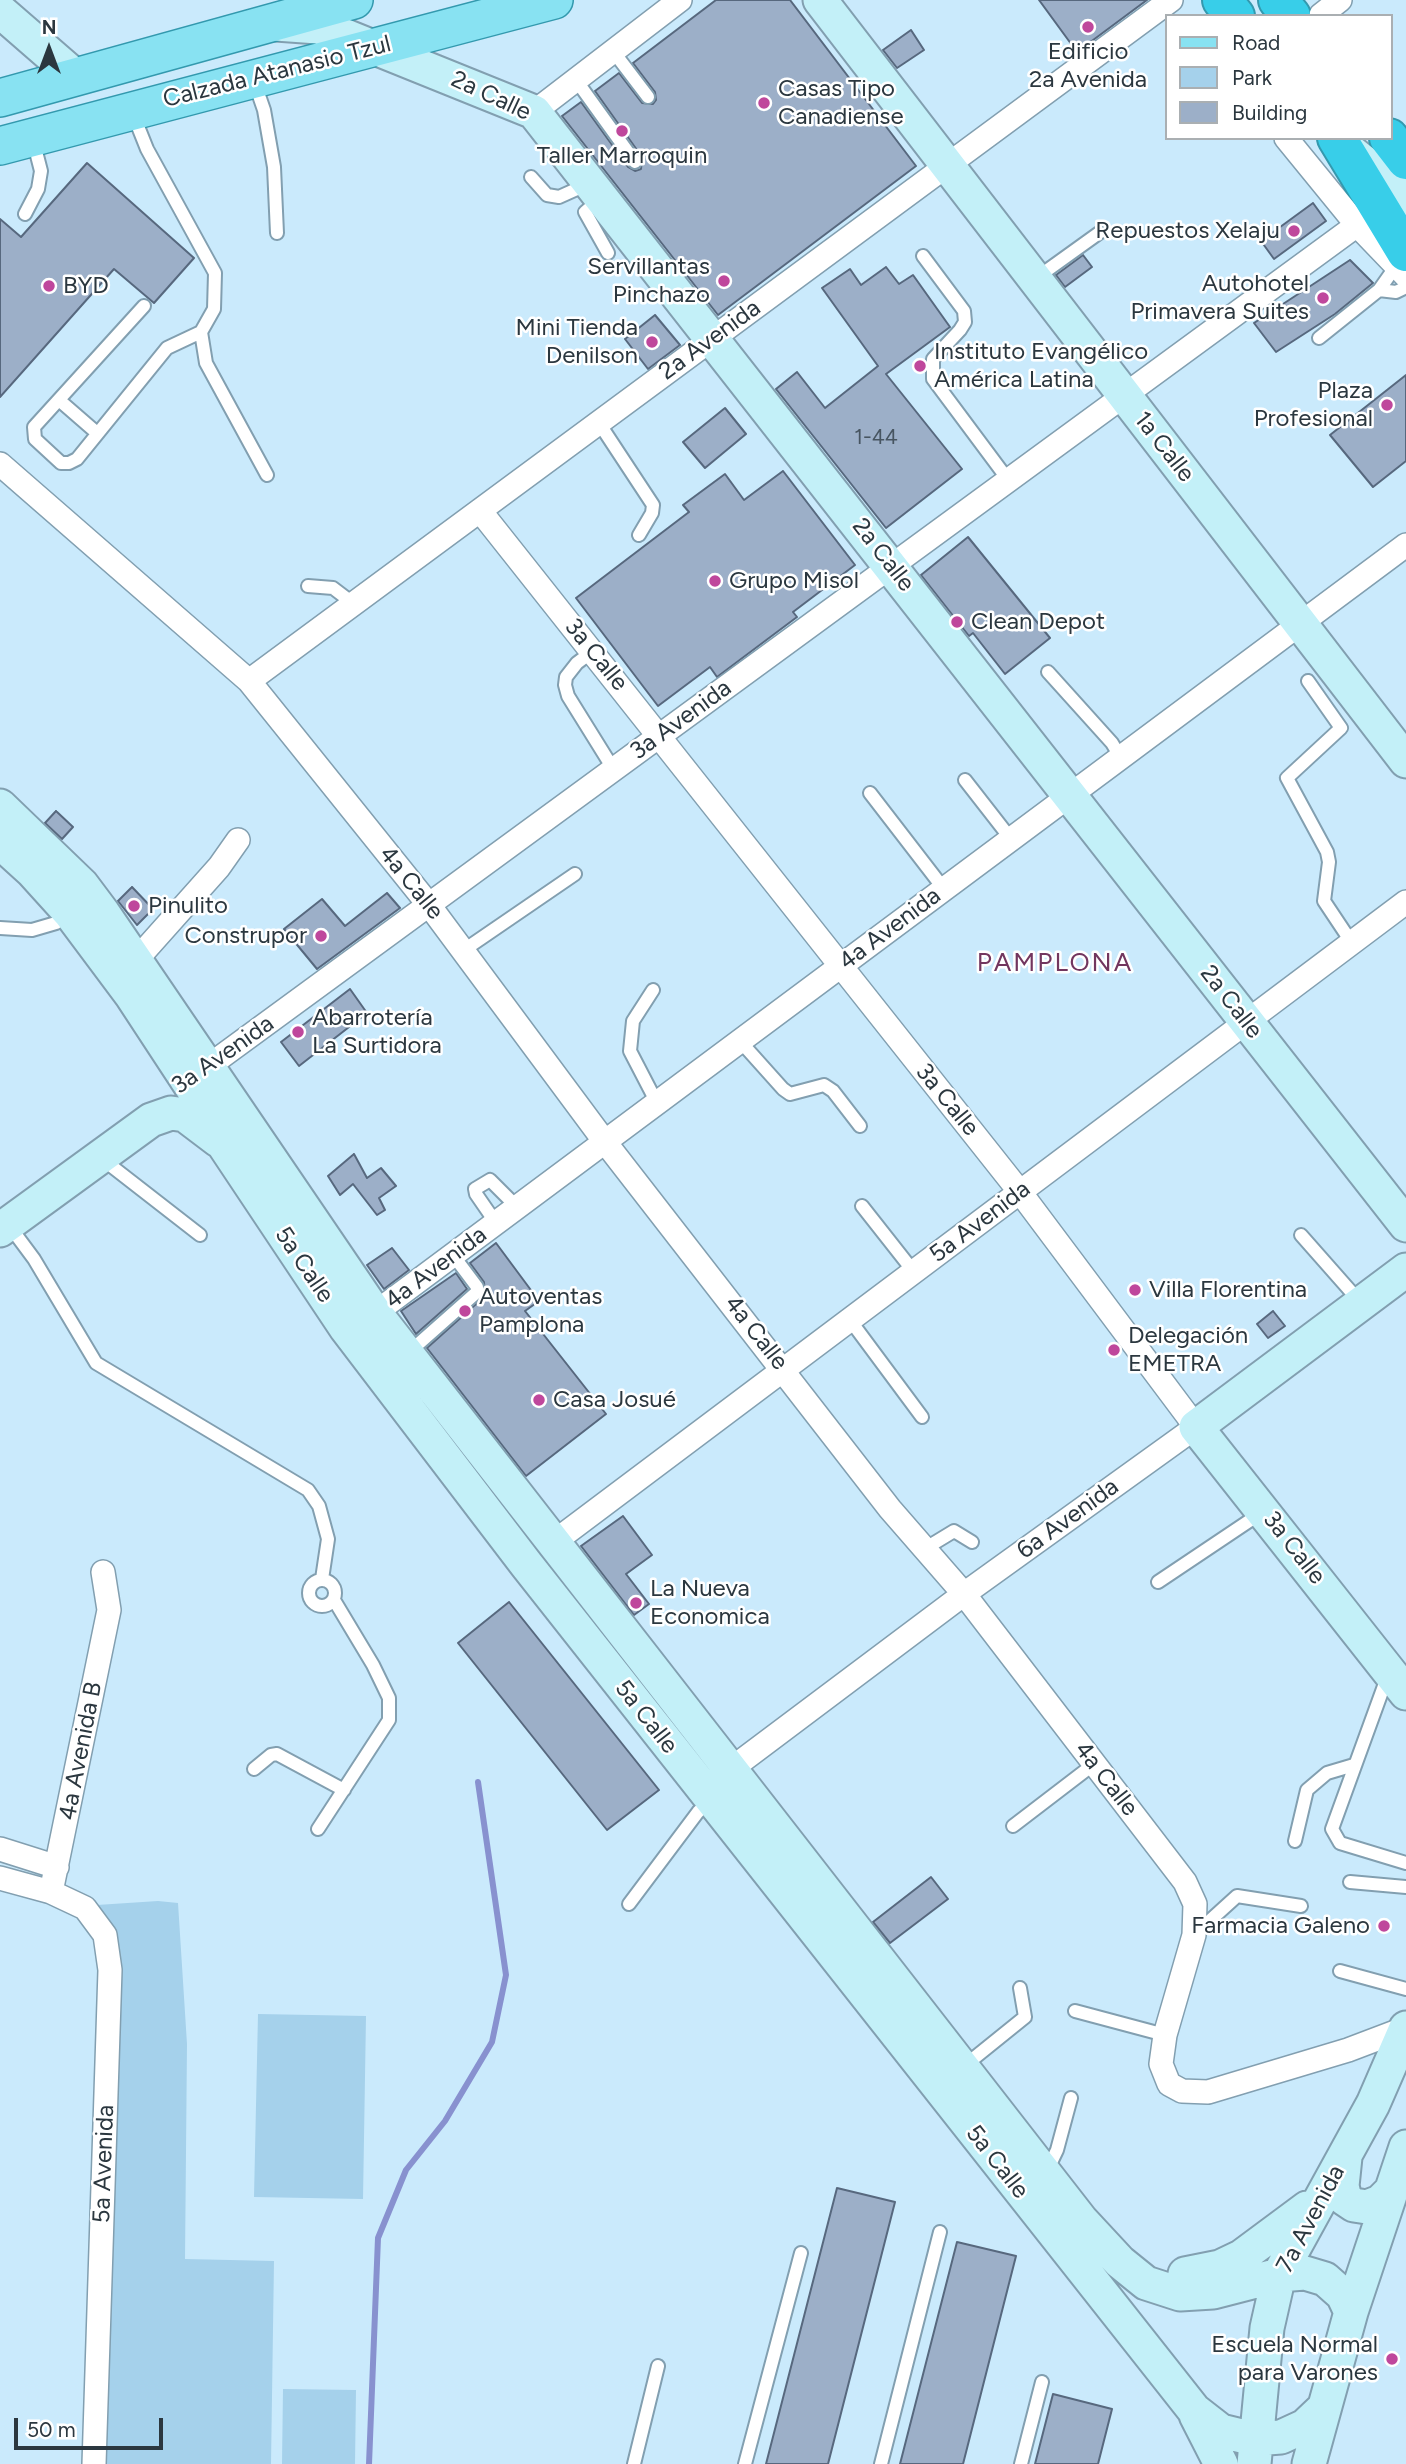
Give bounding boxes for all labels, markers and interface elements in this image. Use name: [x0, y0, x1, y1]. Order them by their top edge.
north arrow: [14, 14, 84, 84]
legend: [1164, 14, 1392, 140]
text: N: [42, 16, 56, 39]
marker: Edificio 2a Avenida: [1080, 19, 1096, 35]
street label: Calzada Atanasio Tzul: [160, 30, 394, 114]
text: Road: [1232, 30, 1280, 55]
place label: Edificio 2a Avenida: [1029, 38, 1147, 94]
street label: 2a Calle: [446, 65, 536, 127]
text: Park: [1232, 65, 1272, 90]
place label: Casas Tipo Canadiense: [778, 75, 904, 131]
marker: Casas Tipo Canadiense: [756, 95, 772, 111]
text: Building: [1232, 100, 1307, 125]
marker: Taller Marroquin: [614, 123, 630, 139]
place label: Taller Marroquin: [537, 142, 707, 170]
place label: Repuestos Xelaju: [1095, 217, 1280, 245]
marker: Repuestos Xelaju: [1286, 223, 1302, 239]
place label: Servillantas Pinchazo: [587, 253, 710, 309]
place label: Autohotel Primavera Suites: [1130, 270, 1309, 326]
place label: BYD: [63, 272, 109, 300]
marker: Servillantas Pinchazo: [716, 273, 732, 289]
marker: BYD: [41, 278, 57, 294]
marker: Autohotel Primavera Suites: [1315, 290, 1331, 306]
street label: 2a Avenida: [654, 294, 766, 386]
place label: Mini Tienda Denilson: [516, 314, 638, 370]
marker: Mini Tienda Denilson: [644, 334, 660, 350]
place label: Instituto Evangélico América Latina: [934, 338, 1148, 394]
marker: Instituto Evangélico América Latina: [912, 358, 928, 374]
place label: Plaza Profesional: [1254, 377, 1373, 433]
marker: Plaza Profesional: [1379, 397, 1395, 413]
street label: 1a Calle: [1128, 406, 1200, 488]
house number: 1-44: [854, 425, 898, 451]
street label: 2a Calle: [846, 513, 920, 597]
place label: Grupo Misol: [729, 567, 859, 595]
marker: Grupo Misol: [707, 573, 723, 589]
place label: Clean Depot: [971, 608, 1105, 636]
street label: 3a Calle: [558, 613, 634, 697]
marker: Clean Depot: [949, 614, 965, 630]
street label: 3a Avenida: [625, 674, 737, 766]
street label: 4a Calle: [373, 840, 449, 926]
street label: 4a Avenida: [834, 882, 946, 976]
place label: Pinulito: [148, 892, 228, 920]
marker: Pinulito: [126, 898, 142, 914]
place label: Construpor: [184, 922, 307, 950]
marker: Construpor: [313, 928, 329, 944]
district label: PAMPLONA: [978, 947, 1132, 979]
street label: 2a Calle: [1194, 960, 1268, 1044]
place label: Abarrotería La Surtidora: [312, 1004, 442, 1060]
street label: 3a Avenida: [167, 1009, 279, 1101]
marker: Abarrotería La Surtidora: [290, 1024, 306, 1040]
street label: 3a Calle: [909, 1058, 985, 1142]
street label: 5a Avenida: [924, 1175, 1036, 1269]
street label: 4a Avenida: [380, 1221, 492, 1315]
street label: 5a Calle: [268, 1222, 340, 1308]
place label: Villa Florentina: [1149, 1276, 1307, 1304]
marker: Villa Florentina: [1127, 1282, 1143, 1298]
place label: Autoventas Pamplona: [479, 1283, 602, 1339]
street label: 4a Calle: [718, 1290, 794, 1376]
marker: Autoventas Pamplona: [457, 1303, 473, 1319]
place label: Delegación EMETRA: [1128, 1322, 1248, 1378]
marker: Delegación EMETRA: [1106, 1342, 1122, 1358]
place label: Casa Josué: [553, 1386, 676, 1414]
marker: Casa Josué: [531, 1392, 547, 1408]
street label: 6a Avenida: [1012, 1473, 1124, 1565]
street label: 3a Calle: [1257, 1506, 1331, 1590]
place label: La Nueva Economica: [650, 1575, 770, 1631]
marker: La Nueva Economica: [628, 1595, 644, 1611]
street label: 5a Calle: [608, 1675, 684, 1759]
street label: 4a Avenida B: [53, 1679, 109, 1823]
street label: 4a Calle: [1068, 1736, 1144, 1822]
place label: Farmacia Galeno: [1191, 1912, 1370, 1940]
marker: Farmacia Galeno: [1376, 1918, 1392, 1934]
street label: 5a Avenida: [88, 2104, 120, 2224]
street label: 5a Calle: [959, 2120, 1035, 2204]
street label: 7a Avenida: [1271, 2160, 1351, 2278]
place label: Escuela Normal para Varones: [1211, 2331, 1378, 2387]
marker: Escuela Normal para Varones: [1384, 2351, 1400, 2367]
scale bar: [18, 2404, 166, 2448]
text: 50 m: [27, 2417, 76, 2442]

